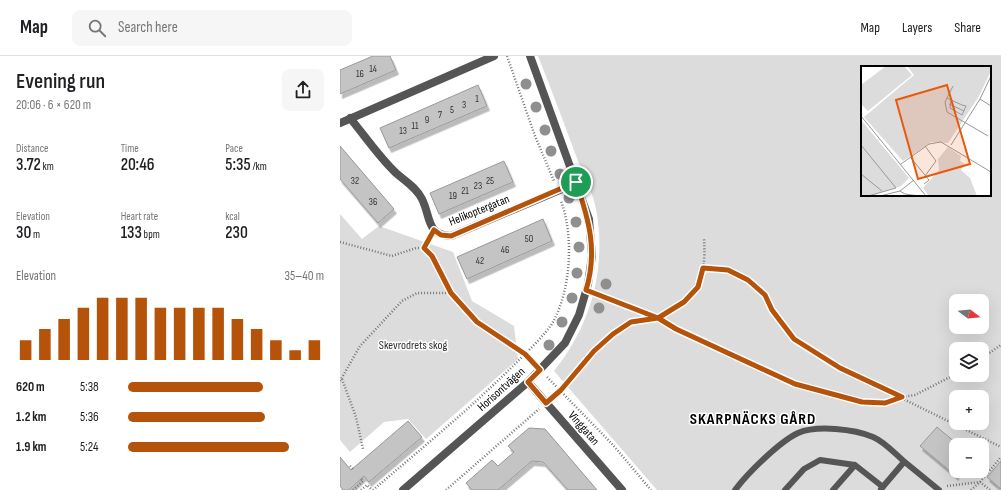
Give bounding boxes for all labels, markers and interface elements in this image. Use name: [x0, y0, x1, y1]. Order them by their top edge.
search box: [72, 10, 352, 46]
text: Map: [20, 16, 48, 39]
icon: search: [86, 17, 108, 39]
text: Search here: [118, 18, 178, 37]
text: Map: [860, 19, 880, 36]
text: Layers: [902, 19, 932, 36]
text: Share: [954, 19, 981, 36]
house number: 14: [369, 63, 377, 75]
inset map: [861, 66, 991, 196]
text: Evening run: [16, 68, 105, 95]
house number: 16: [356, 68, 364, 80]
button: share: [282, 69, 324, 111]
house number: 1: [475, 93, 479, 105]
text: 20:06 · 6 × 620 m: [16, 97, 91, 113]
house number: 3: [462, 99, 466, 111]
house number: 5: [450, 104, 454, 116]
house number: 7: [438, 109, 442, 121]
house number: 9: [425, 114, 429, 126]
house number: 11: [412, 120, 419, 132]
house number: 13: [399, 125, 407, 137]
text: Distance: [16, 142, 48, 155]
text: Time: [121, 142, 139, 155]
text: Pace: [225, 142, 243, 155]
text: 3.72: [16, 155, 41, 175]
text: 20:46: [121, 155, 154, 175]
text: 5:35: [225, 155, 251, 175]
text: km: [41, 160, 54, 173]
text: /km: [251, 160, 267, 173]
pin: [559, 165, 593, 199]
icon: arrive: [565, 171, 587, 193]
house number: 32: [351, 175, 359, 187]
house number: 25: [486, 175, 494, 187]
house number: 23: [474, 180, 482, 192]
house number: 21: [461, 185, 469, 197]
house number: 19: [449, 190, 457, 202]
street label: Helikoptergatan: [447, 192, 512, 229]
house number: 36: [369, 196, 377, 208]
text: Elevation: [16, 210, 50, 223]
text: Heart rate: [121, 210, 158, 223]
text: kcal: [225, 210, 240, 223]
text: 30: [16, 223, 31, 243]
text: 133: [121, 223, 142, 243]
text: 230: [225, 223, 248, 243]
text: m: [31, 228, 40, 241]
text: bpm: [142, 228, 160, 241]
house number: 50: [525, 233, 533, 245]
house number: 46: [501, 244, 509, 256]
house number: 42: [476, 255, 484, 267]
text: Elevation: [16, 268, 56, 284]
text: 35–40 m: [284, 268, 324, 284]
north arrow: [949, 294, 989, 334]
map controls: [949, 294, 989, 478]
park label: Skevrodrets skog: [379, 338, 447, 353]
button: layers: [949, 342, 989, 382]
street label: Horisontvägen: [474, 364, 528, 415]
text: 620 m: [16, 379, 45, 395]
text: 5:38: [80, 379, 99, 395]
button: +: [949, 390, 989, 430]
street label: Vinggatan: [565, 408, 602, 448]
text: 1.2 km: [16, 409, 46, 425]
text: 5:36: [80, 409, 99, 425]
district label: SKARPNÄCKS GÅRD: [690, 410, 816, 429]
button: −: [949, 438, 989, 478]
text: 1.9 km: [16, 439, 47, 455]
text: 5:24: [80, 439, 98, 455]

